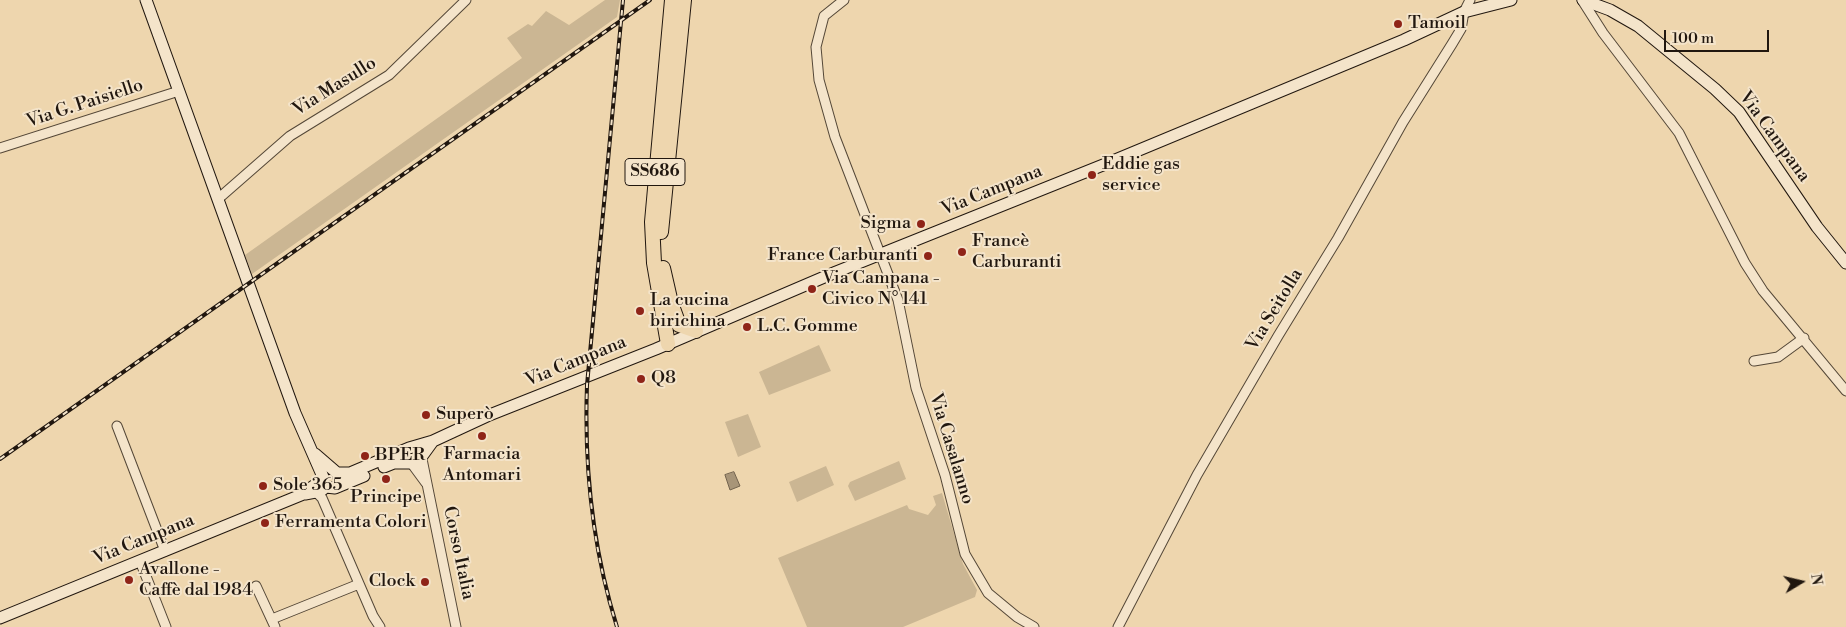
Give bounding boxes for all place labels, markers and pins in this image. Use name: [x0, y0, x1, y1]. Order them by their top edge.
place label: Tamoil: [1408, 13, 1466, 35]
marker: Tamoil: [1392, 18, 1404, 30]
place label: Eddie gas service: [1102, 154, 1180, 196]
marker: Eddie gas service: [1086, 169, 1098, 181]
place label: Sigma: [861, 213, 911, 235]
marker: Sigma: [915, 218, 927, 230]
place label: Francè Carburanti: [972, 231, 1061, 274]
place label: France Carburanti: [767, 245, 918, 267]
marker: Francè Carburanti: [956, 246, 968, 258]
marker: France Carburanti: [922, 250, 934, 262]
place label: Via Campana - Civico N° 141: [822, 268, 940, 310]
marker: Via Campana - Civico N° 141: [806, 283, 818, 295]
place label: La cucina birichina: [650, 290, 729, 332]
marker: La cucina birichina: [634, 305, 646, 317]
place label: L.C. Gomme: [757, 316, 858, 338]
marker: L.C. Gomme: [741, 321, 753, 333]
place label: Q8: [651, 368, 676, 390]
marker: Q8: [635, 373, 647, 385]
place label: Superò: [436, 404, 494, 426]
marker: Superò: [420, 409, 432, 421]
marker: Farmacia Antomari: [476, 430, 488, 442]
place label: Farmacia Antomari: [443, 444, 521, 486]
place label: BPER: [375, 445, 425, 467]
marker: BPER: [359, 450, 371, 462]
marker: Principe: [380, 473, 392, 485]
place label: Sole 365: [273, 475, 342, 497]
marker: Sole 365: [257, 480, 269, 492]
place label: Principe: [350, 487, 422, 509]
place label: Ferramenta Colori: [275, 512, 427, 534]
marker: Ferramenta Colori: [259, 517, 271, 529]
place label: Avallone - Caffè dal 1984: [139, 559, 253, 602]
place label: Clock: [369, 571, 415, 593]
marker: Avallone - Caffè dal 1984: [123, 574, 135, 586]
marker: Clock: [419, 576, 431, 588]

